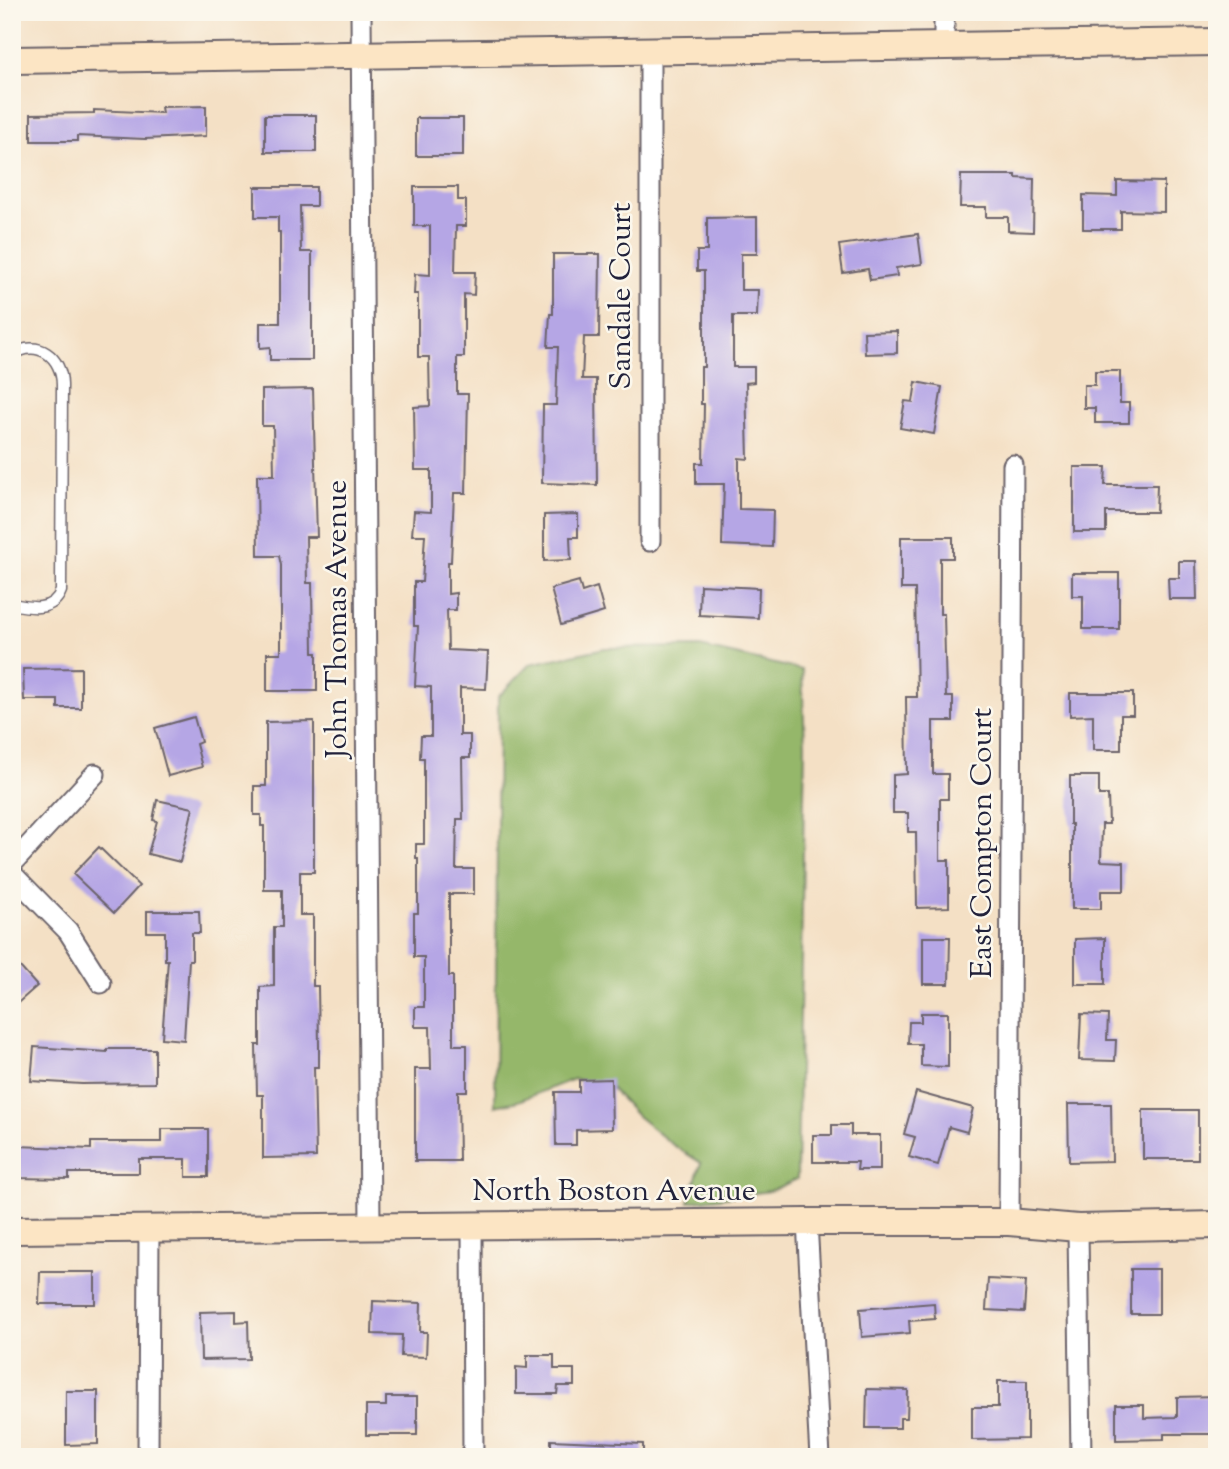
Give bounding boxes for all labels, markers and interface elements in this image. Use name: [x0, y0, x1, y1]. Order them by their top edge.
street label: Sandale Court: [601, 203, 644, 389]
street label: John Thomas Avenue: [317, 480, 360, 760]
street label: East Compton Court: [962, 708, 1005, 978]
street label: North Boston Avenue: [472, 1171, 756, 1214]

